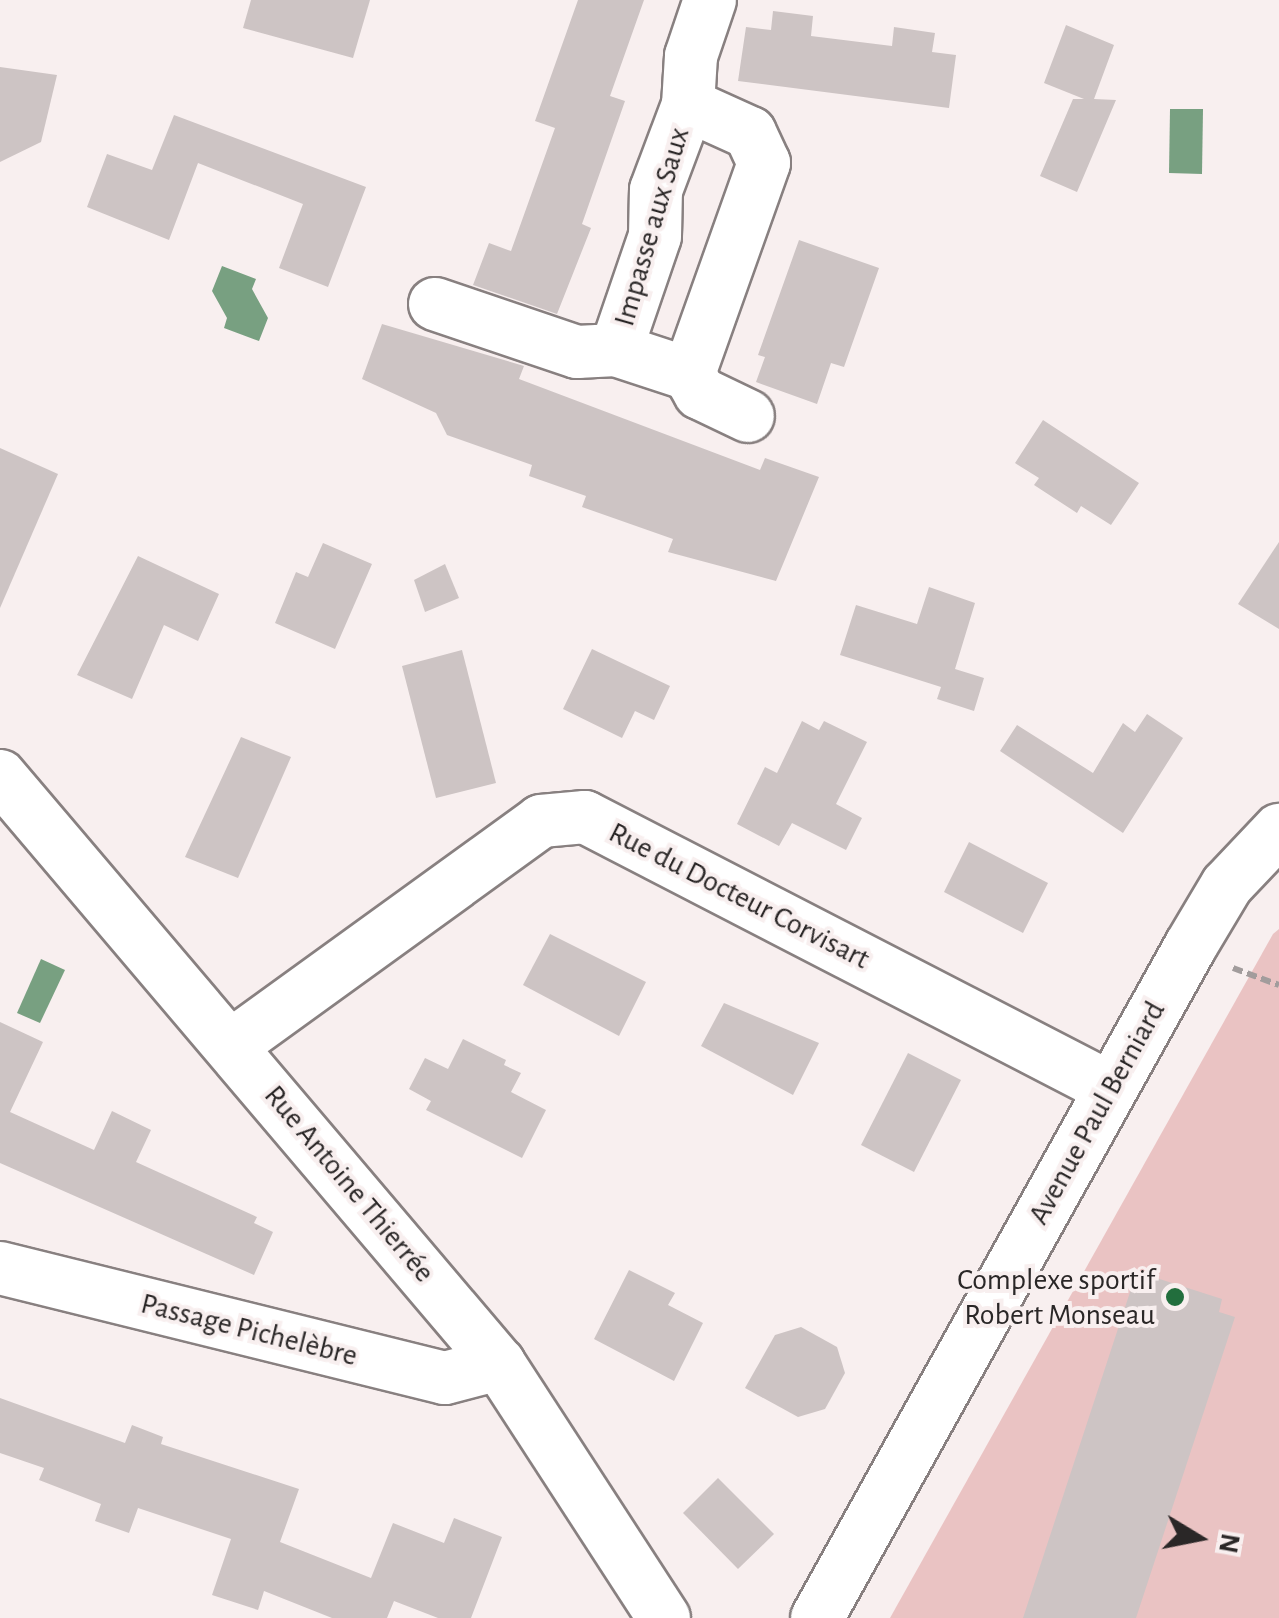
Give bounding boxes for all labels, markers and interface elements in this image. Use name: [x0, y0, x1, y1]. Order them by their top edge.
street label: Impasse aux Saux: [606, 124, 698, 330]
street label: Rue du Docteur Corvisart: [603, 815, 875, 977]
street label: Avenue Paul Berniard: [1021, 995, 1173, 1231]
street label: Rue Antoine Thierrée: [256, 1078, 442, 1290]
place label: Complexe sportif Robert Monseau: [957, 1262, 1155, 1332]
street label: Passage Pichelèbre: [137, 1286, 361, 1374]
marker: Complexe sportif Robert Monseau: [1164, 1286, 1186, 1308]
north arrow: [1149, 1488, 1249, 1588]
text: N: [1213, 1531, 1244, 1555]

